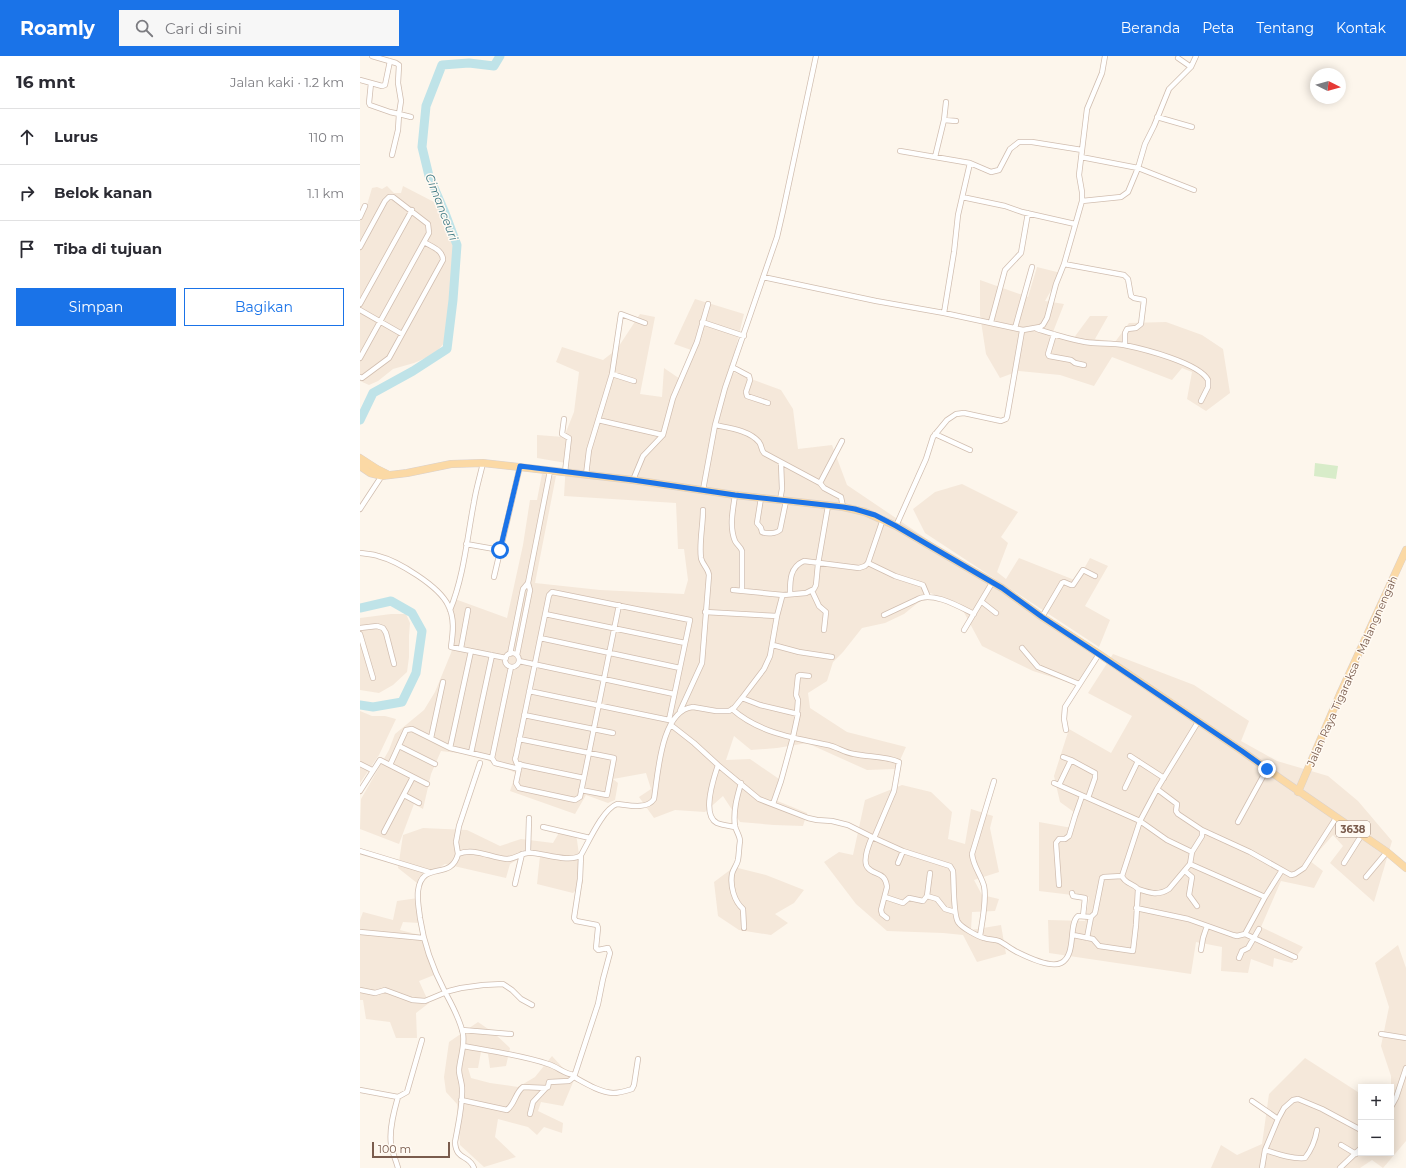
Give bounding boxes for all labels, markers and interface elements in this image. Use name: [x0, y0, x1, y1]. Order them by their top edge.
search box: [119, 10, 399, 46]
text: Roamly: [20, 17, 95, 40]
icon: search: [133, 17, 155, 39]
text: Cari di sini: [165, 19, 242, 38]
text: Beranda: [1121, 19, 1180, 37]
text: Peta: [1202, 19, 1234, 37]
text: Tentang: [1256, 19, 1314, 37]
text: Kontak: [1336, 19, 1386, 37]
north arrow: [1310, 68, 1346, 104]
text: 16 mnt: [16, 72, 75, 92]
text: Jalan kaki · 1.2 km: [230, 74, 344, 90]
icon: ahead: [16, 126, 38, 148]
text: Lurus: [54, 127, 98, 146]
text: 110 m: [309, 129, 344, 145]
water label: Cimanceuri: [422, 171, 462, 243]
icon: right: [16, 182, 38, 204]
text: Belok kanan: [54, 183, 152, 202]
text: 1.1 km: [307, 185, 344, 201]
icon: arrive: [16, 238, 38, 260]
text: Tiba di tujuan: [54, 239, 162, 258]
button: Simpan: [16, 288, 176, 326]
button: Bagikan: [184, 288, 344, 326]
route start: [491, 541, 509, 559]
street label: Jalan Raya Tigaraksa - Malangnengah: [1303, 573, 1401, 770]
route end: [1258, 760, 1276, 778]
road number: 3638: [1336, 821, 1370, 837]
map controls: [1358, 1084, 1394, 1156]
button: +: [1358, 1084, 1394, 1120]
button: −: [1358, 1120, 1394, 1156]
scale bar: [372, 1140, 450, 1159]
text: 100 m: [378, 1142, 411, 1156]

